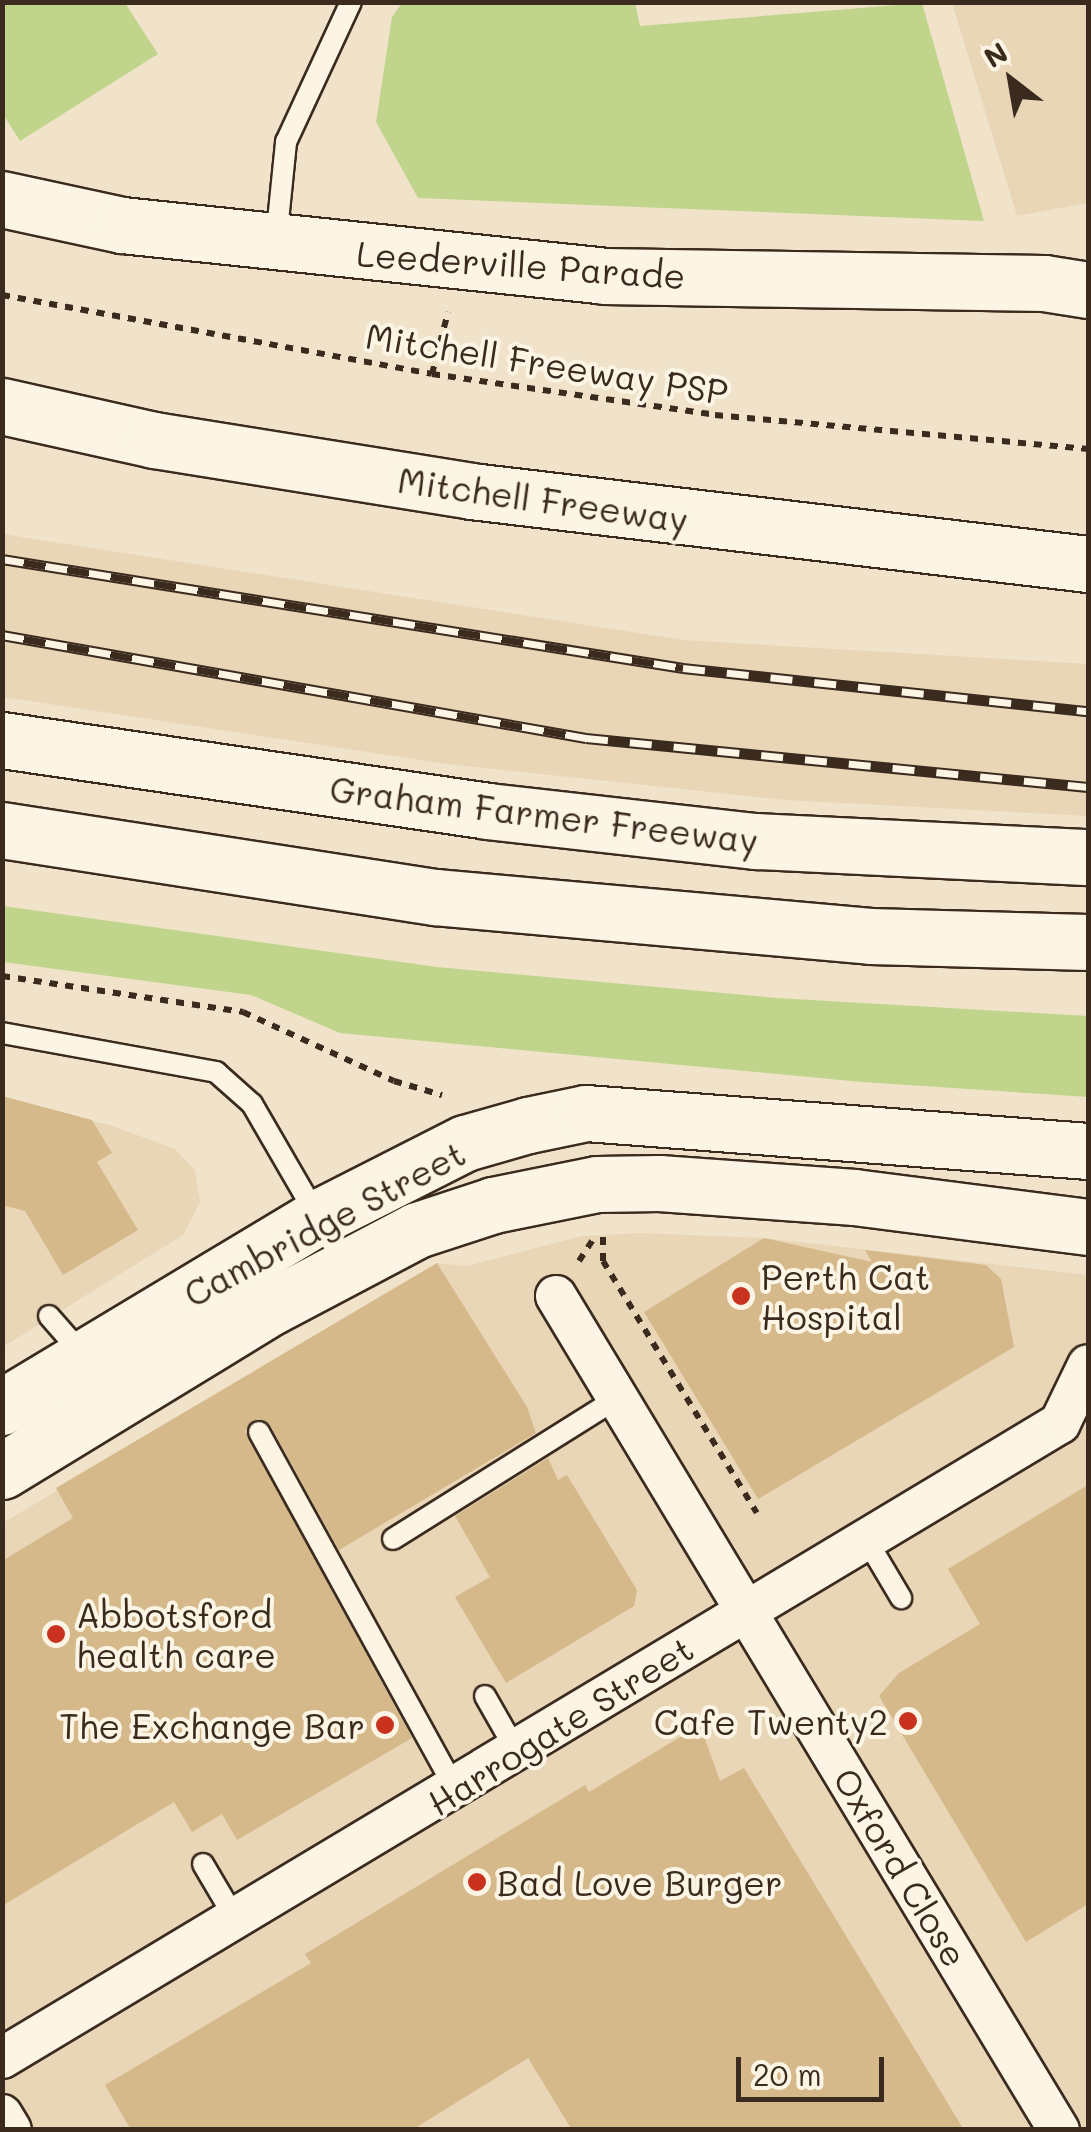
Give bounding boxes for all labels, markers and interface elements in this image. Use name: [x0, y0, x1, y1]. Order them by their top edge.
north arrow: [961, 30, 1061, 130]
text: N: [977, 33, 1014, 75]
street label: Leederville Parade: [355, 232, 687, 296]
street label: Mitchell Freeway PSP: [363, 314, 731, 412]
street label: Mitchell Freeway: [395, 458, 691, 540]
street label: Graham Farmer Freeway: [328, 767, 760, 861]
street label: Cambridge Street: [176, 1131, 472, 1315]
place label: Perth Cat Hospital: [761, 1255, 930, 1337]
marker: Perth Cat Hospital: [730, 1285, 752, 1307]
place label: Abbotsford health care: [76, 1593, 276, 1675]
marker: Abbotsford health care: [45, 1623, 67, 1645]
street label: Harrogate Street: [420, 1627, 700, 1823]
place label: Cafe Twenty2: [654, 1700, 888, 1742]
place label: The Exchange Bar: [59, 1704, 365, 1746]
marker: Cafe Twenty2: [897, 1710, 919, 1732]
marker: The Exchange Bar: [374, 1714, 396, 1736]
street label: Oxford Close: [825, 1760, 977, 1974]
place label: Bad Love Burger: [497, 1861, 782, 1903]
marker: Bad Love Burger: [466, 1871, 488, 1893]
scale bar: [741, 2037, 888, 2099]
text: 20 m: [753, 2054, 822, 2094]

